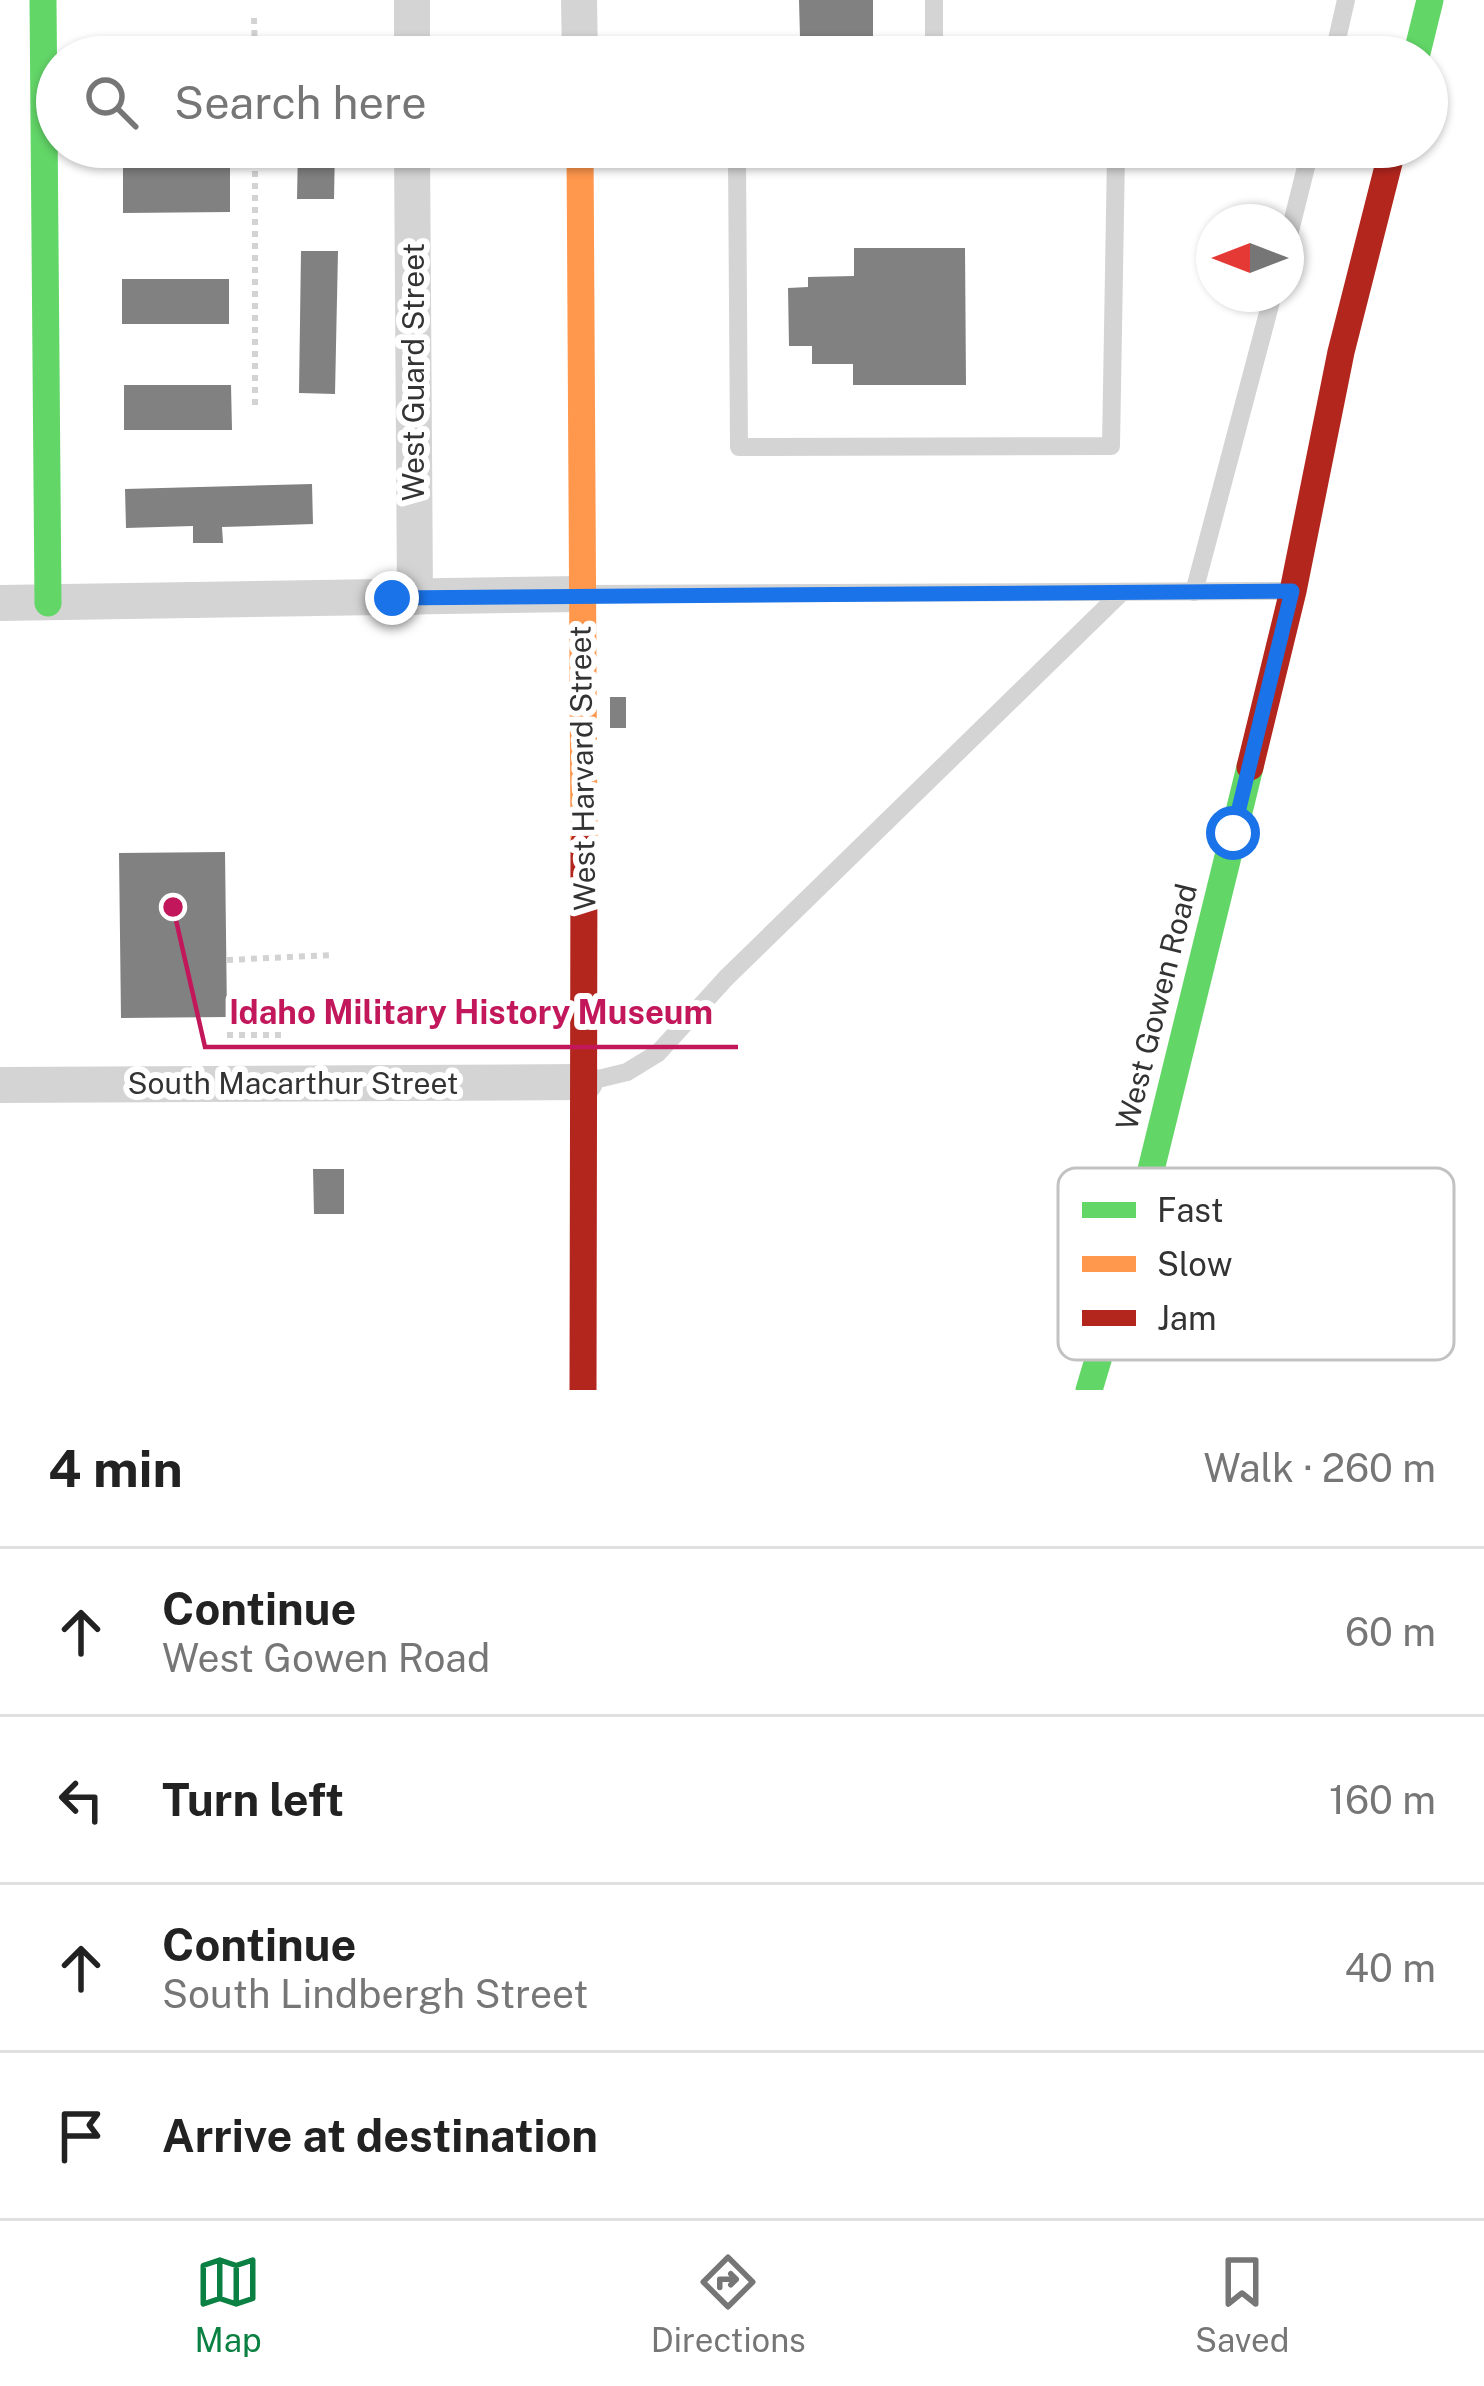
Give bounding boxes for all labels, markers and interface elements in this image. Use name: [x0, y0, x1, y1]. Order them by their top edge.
search box: [36, 36, 1448, 168]
icon: search: [78, 69, 144, 135]
text: Search here: [174, 76, 427, 129]
north arrow: [1196, 204, 1304, 312]
street label: West Guard Street: [395, 243, 431, 501]
route end: [365, 571, 419, 625]
street label: West Harvard Street: [562, 625, 602, 911]
route start: [1206, 806, 1260, 860]
street label: West Gowen Road: [1108, 880, 1204, 1134]
callout: Idaho Military History Museum: [205, 978, 738, 1047]
text: Idaho Military History Museum: [229, 993, 713, 1031]
street label: South Macarthur Street: [128, 1065, 458, 1101]
legend: [1058, 1168, 1454, 1360]
text: Fast: [1157, 1191, 1224, 1229]
text: Slow: [1157, 1245, 1232, 1283]
text: Jam: [1157, 1299, 1217, 1337]
text: 4 min: [48, 1439, 183, 1498]
text: Walk · 260 m: [1203, 1445, 1436, 1491]
text: Continue: [162, 1582, 356, 1635]
icon: ahead: [48, 1599, 114, 1665]
text: 60 m: [1345, 1609, 1436, 1655]
text: West Gowen Road: [162, 1635, 490, 1681]
icon: left: [48, 1767, 114, 1833]
text: Turn left: [162, 1773, 344, 1826]
text: 160 m: [1329, 1777, 1436, 1823]
text: Continue: [162, 1918, 356, 1971]
icon: ahead: [48, 1935, 114, 2001]
text: 40 m: [1344, 1945, 1436, 1991]
text: South Lindbergh Street: [162, 1971, 588, 2017]
icon: arrive: [48, 2103, 114, 2169]
text: Arrive at destination: [162, 2109, 598, 2162]
tab: Map: [195, 2249, 262, 2359]
tab: Directions: [651, 2249, 806, 2359]
tab: Saved: [1195, 2249, 1289, 2359]

